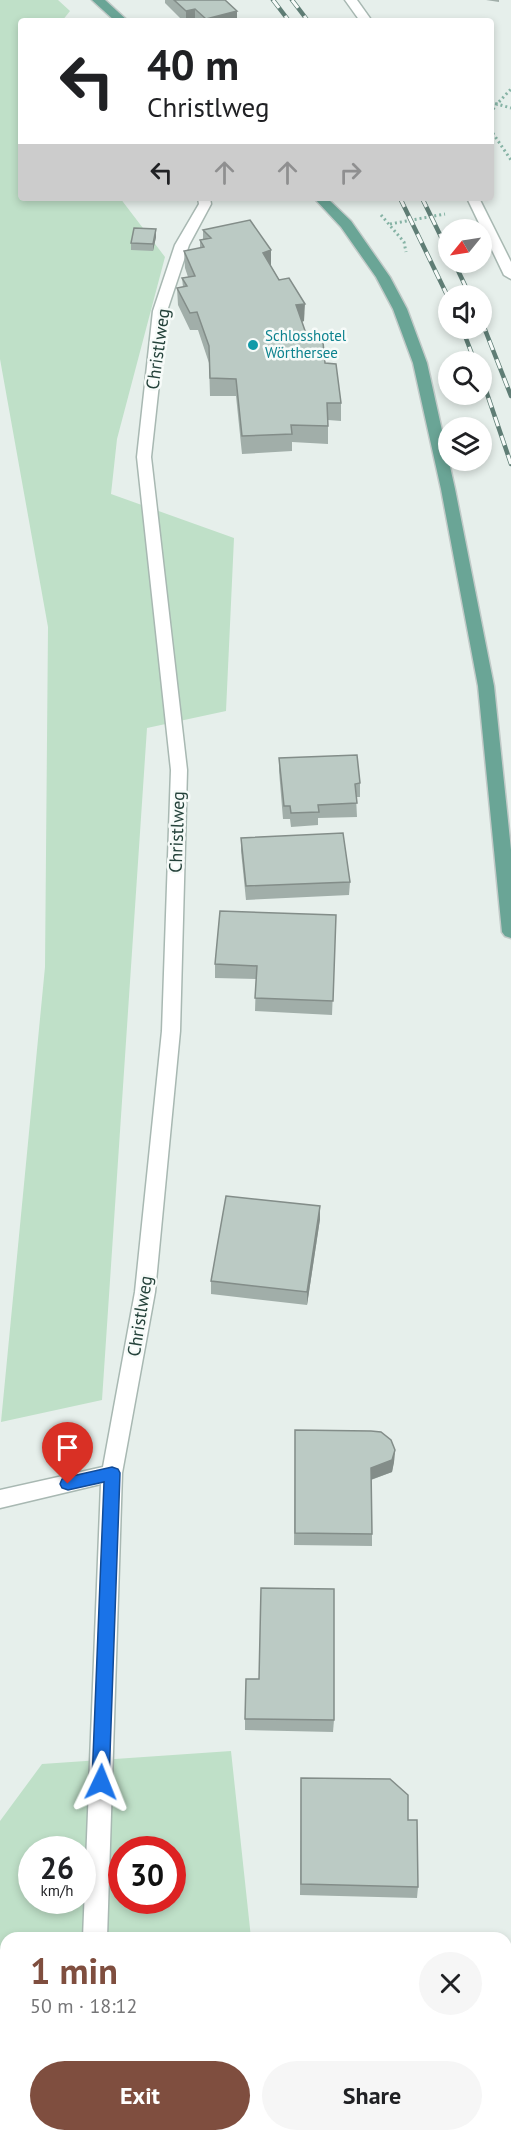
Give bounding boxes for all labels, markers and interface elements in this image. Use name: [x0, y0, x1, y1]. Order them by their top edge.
text: 40 m: [147, 37, 239, 92]
icon: left: [48, 42, 126, 120]
text: Christlweg: [147, 90, 269, 124]
icon: left: [145, 156, 178, 189]
icon: ahead: [208, 156, 241, 189]
icon: ahead: [271, 156, 304, 189]
icon: right: [334, 156, 367, 189]
north arrow: [438, 219, 492, 273]
map controls: [438, 219, 492, 471]
button: sound: [438, 285, 492, 339]
street label: Christlweg: [140, 307, 175, 391]
place label: Schlosshotel Wörthersee: [265, 326, 347, 362]
marker: Schlosshotel Wörthersee: [246, 338, 260, 352]
button: search: [438, 351, 492, 405]
button: layers: [438, 417, 492, 471]
street label: Christlweg: [164, 791, 189, 873]
street label: Christlweg: [122, 1274, 157, 1358]
pin: [42, 1422, 93, 1484]
icon: arrive: [51, 1431, 84, 1464]
position arrow: [69, 1750, 133, 1814]
speed limit sign: 30: [108, 1836, 186, 1914]
text: 26: [40, 1848, 74, 1887]
text: km/h: [41, 1881, 73, 1900]
text: 1 min: [30, 1947, 118, 1994]
button: close: [419, 1952, 482, 2015]
text: 50 m · 18:12: [30, 1993, 137, 2019]
button: Exit: [30, 2061, 250, 2130]
button: Share: [262, 2061, 482, 2130]

